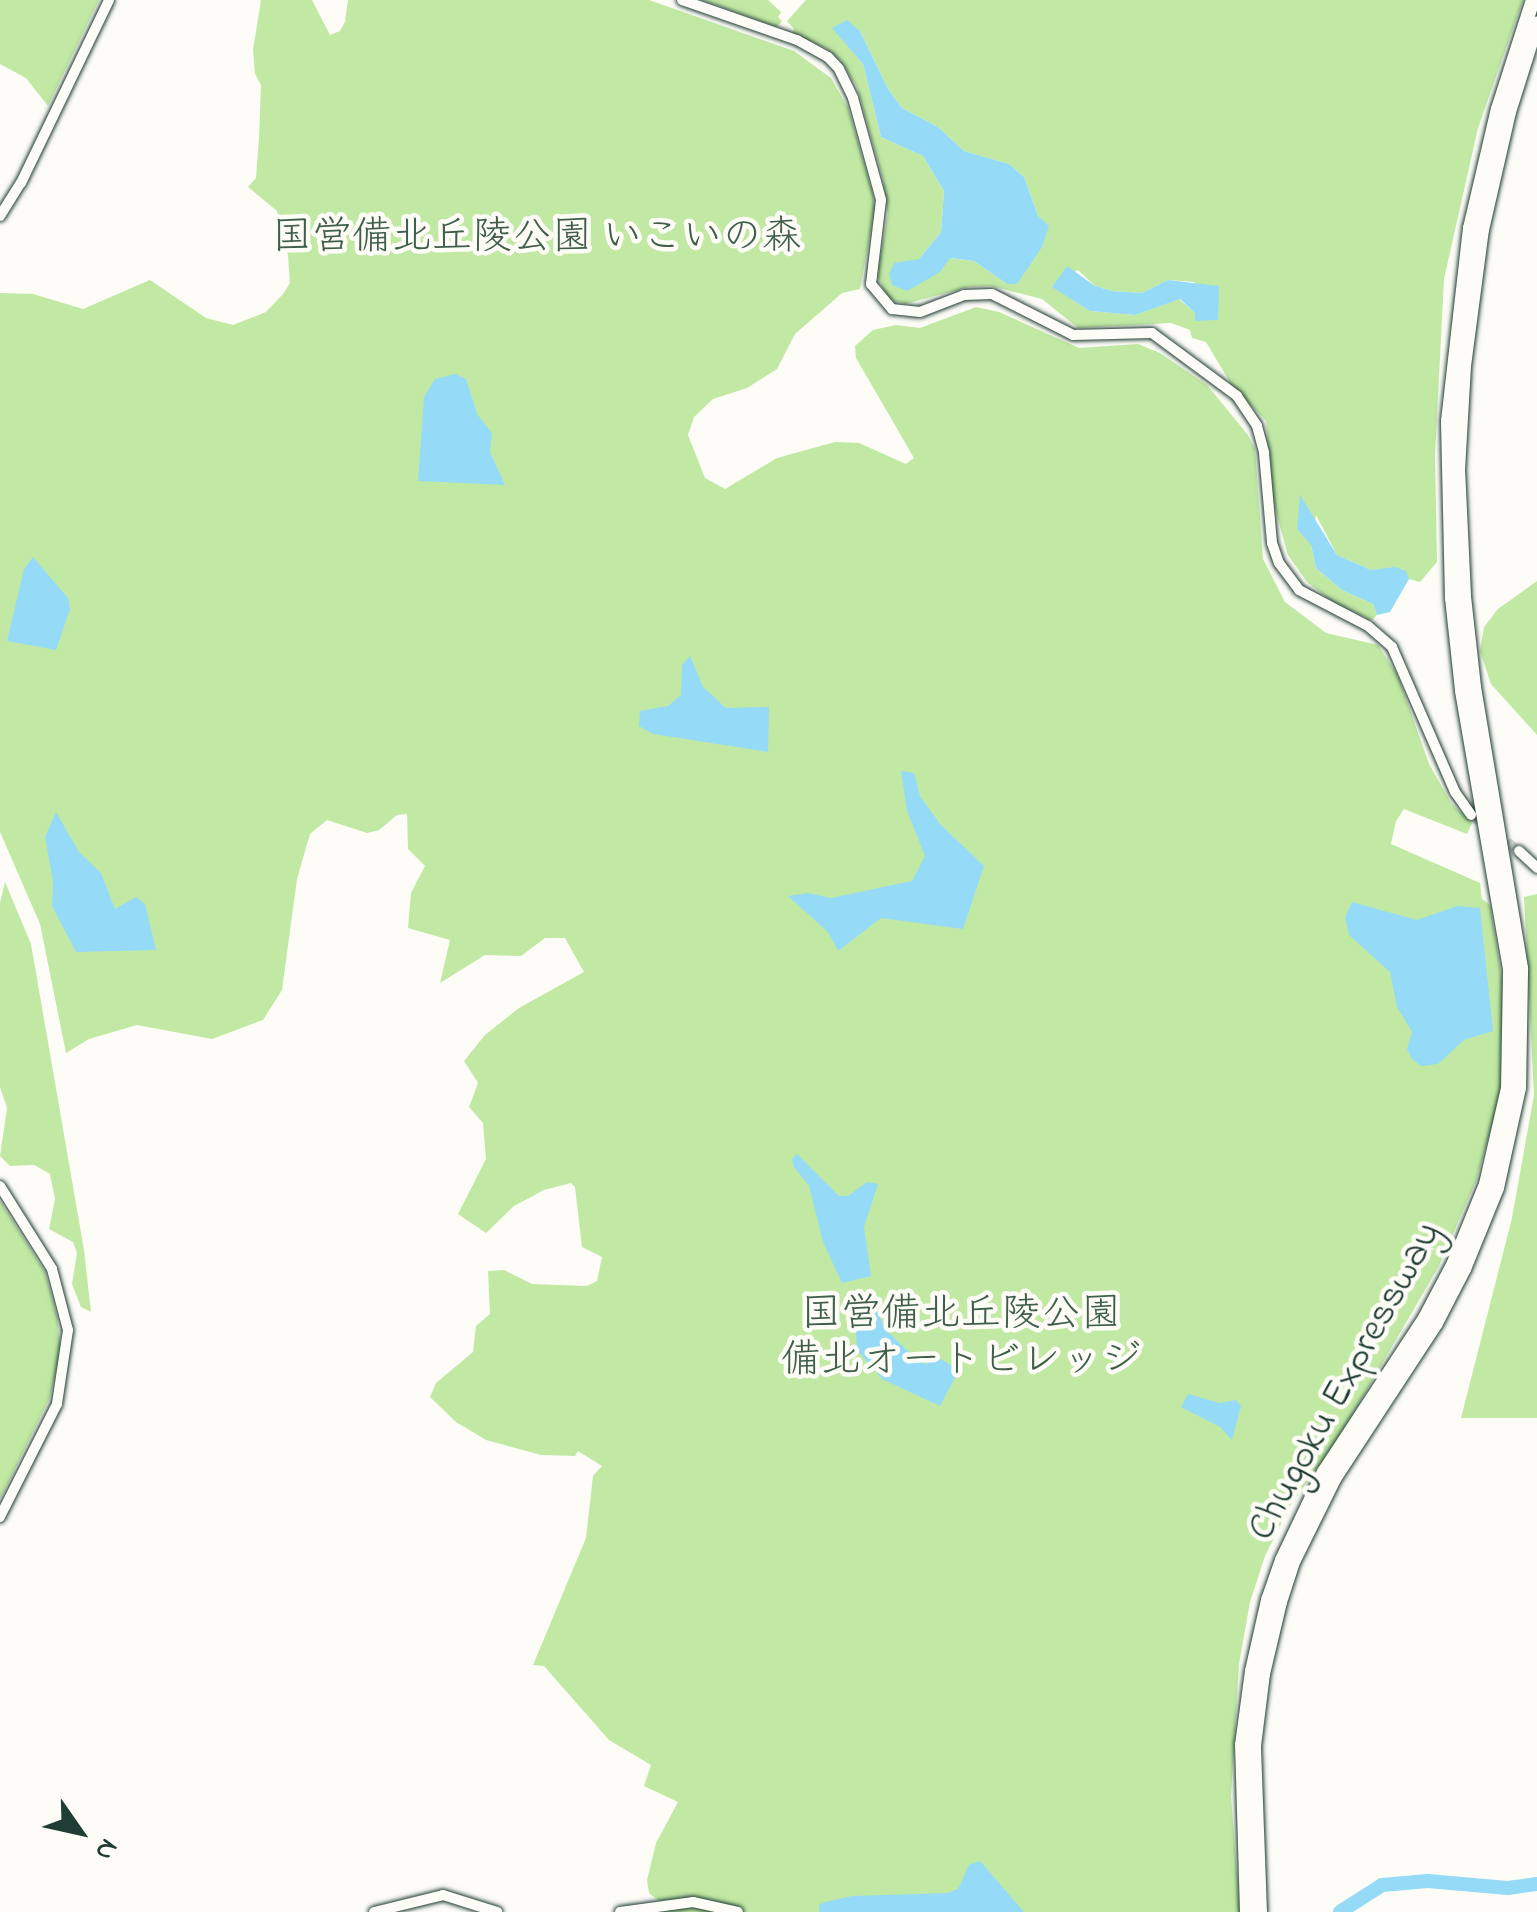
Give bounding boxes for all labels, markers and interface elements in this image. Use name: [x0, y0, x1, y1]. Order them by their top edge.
park label: 国営備北丘陵公園 いこいの森: [272, 215, 802, 263]
street label: Chugoku Expressway: [1239, 1214, 1453, 1550]
park label: 国営備北丘陵公園 備北オートビレッジ: [781, 1292, 1141, 1386]
north arrow: [30, 1782, 130, 1882]
text: N: [83, 1830, 128, 1868]

